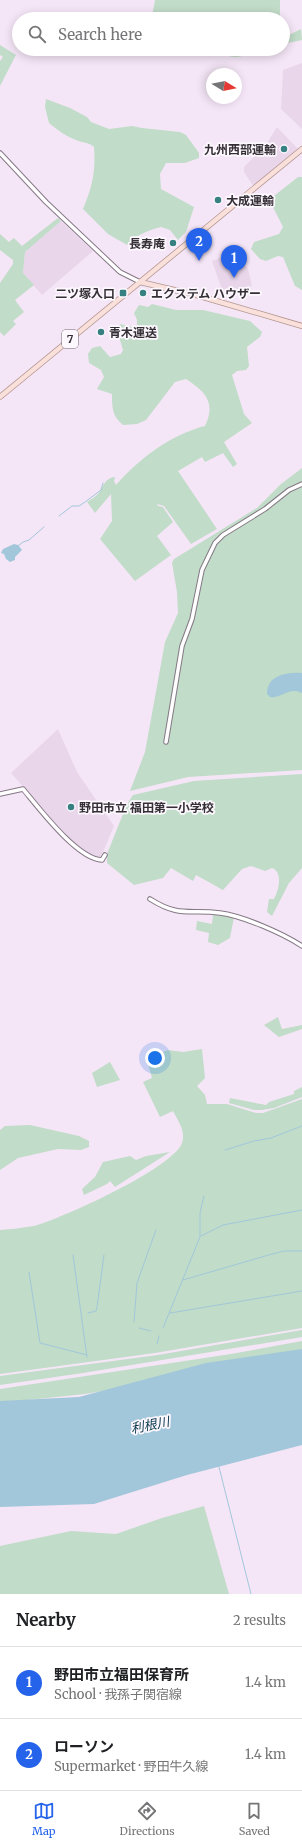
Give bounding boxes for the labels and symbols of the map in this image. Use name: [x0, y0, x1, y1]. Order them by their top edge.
north arrow: [206, 68, 242, 104]
place label: 九州西部運輸: [204, 142, 276, 157]
marker: 九州西部運輸: [279, 144, 289, 154]
place label: 大成運輸: [226, 193, 274, 208]
marker: 大成運輸: [213, 195, 223, 205]
pin: 2: [186, 228, 212, 261]
place label: 長寿庵: [129, 236, 165, 251]
marker: 長寿庵: [168, 238, 178, 248]
pin: 1: [221, 245, 247, 278]
place label: 二ツ塚入口: [55, 286, 115, 301]
place label: エクステム ハウザー: [151, 286, 261, 301]
marker: 二ツ塚入口: [118, 288, 128, 298]
marker: エクステム ハウザー: [138, 288, 148, 298]
place label: 青木運送: [109, 325, 157, 340]
marker: 青木運送: [96, 327, 106, 337]
road number: 7: [62, 330, 78, 348]
place label: 野田市立 福田第一小学校: [79, 800, 214, 815]
marker: 野田市立 福田第一小学校: [66, 802, 76, 812]
your location: [145, 1048, 165, 1068]
water label: 利根川: [129, 1413, 173, 1437]

